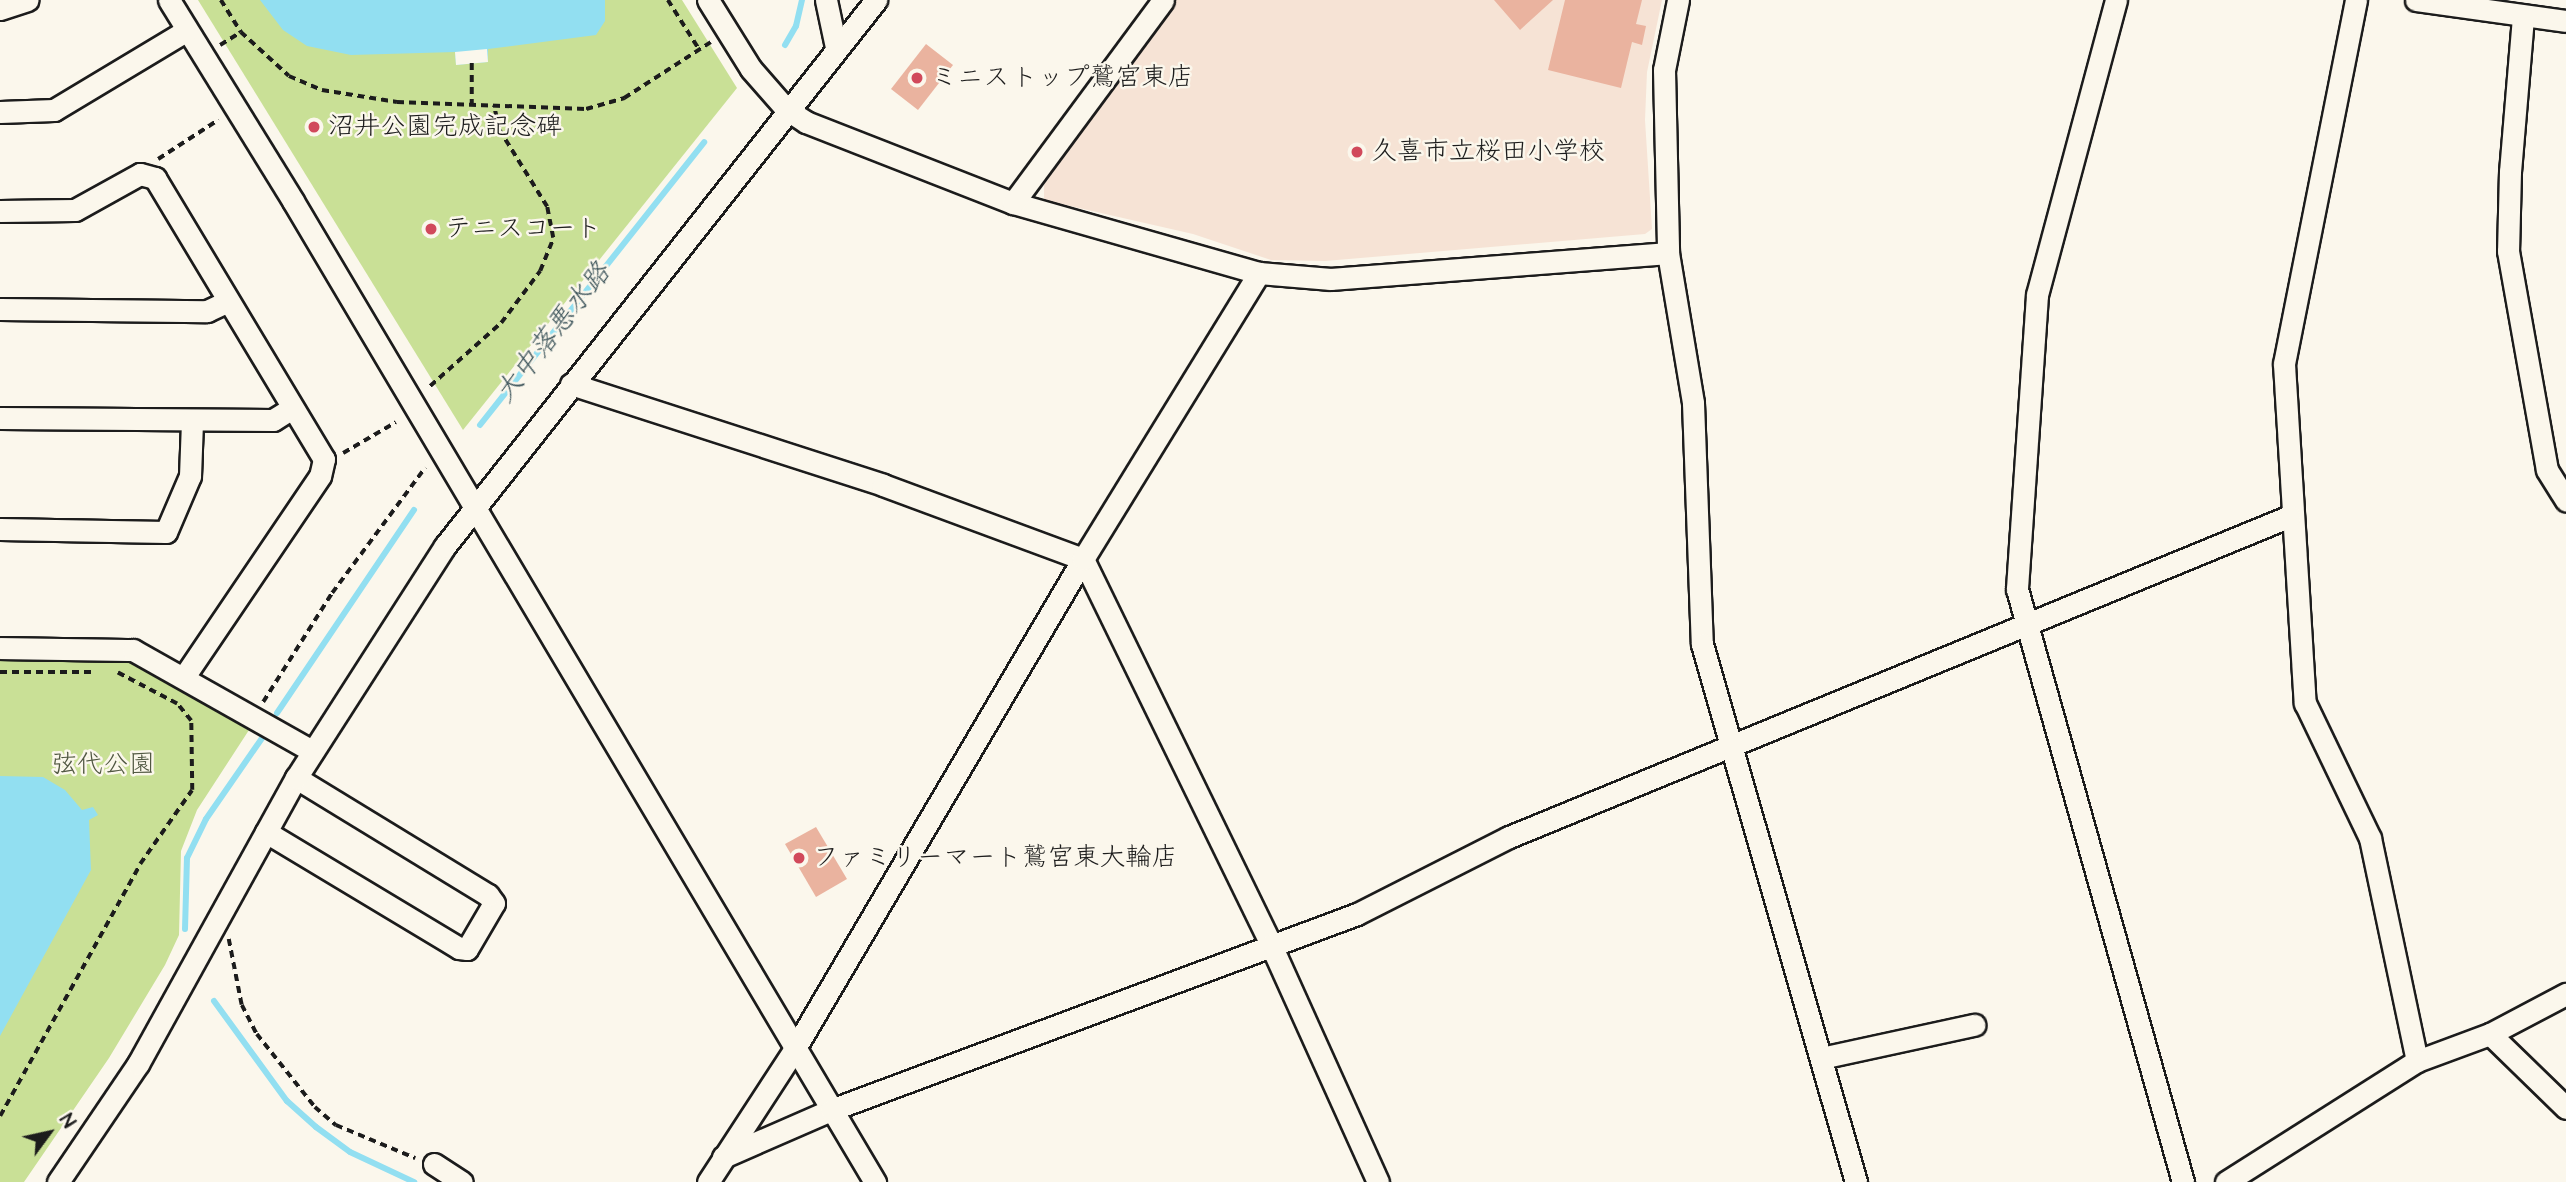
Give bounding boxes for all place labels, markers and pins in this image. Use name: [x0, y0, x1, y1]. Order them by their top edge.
place label: ミニストップ鷲宮東店: [931, 62, 1191, 94]
marker: ミニストップ鷲宮東店: [909, 70, 925, 86]
place label: 沼井公園完成記念碑: [328, 111, 562, 143]
marker: 沼井公園完成記念碑: [306, 119, 322, 135]
place label: 久喜市立桜田小学校: [1371, 136, 1605, 168]
marker: 久喜市立桜田小学校: [1349, 144, 1365, 160]
place label: テニスコート: [445, 213, 601, 245]
marker: テニスコート: [423, 221, 439, 237]
place label: ファミリーマート鷲宮東大輪店: [813, 842, 1177, 874]
marker: ファミリーマート鷲宮東大輪店: [791, 850, 807, 866]

